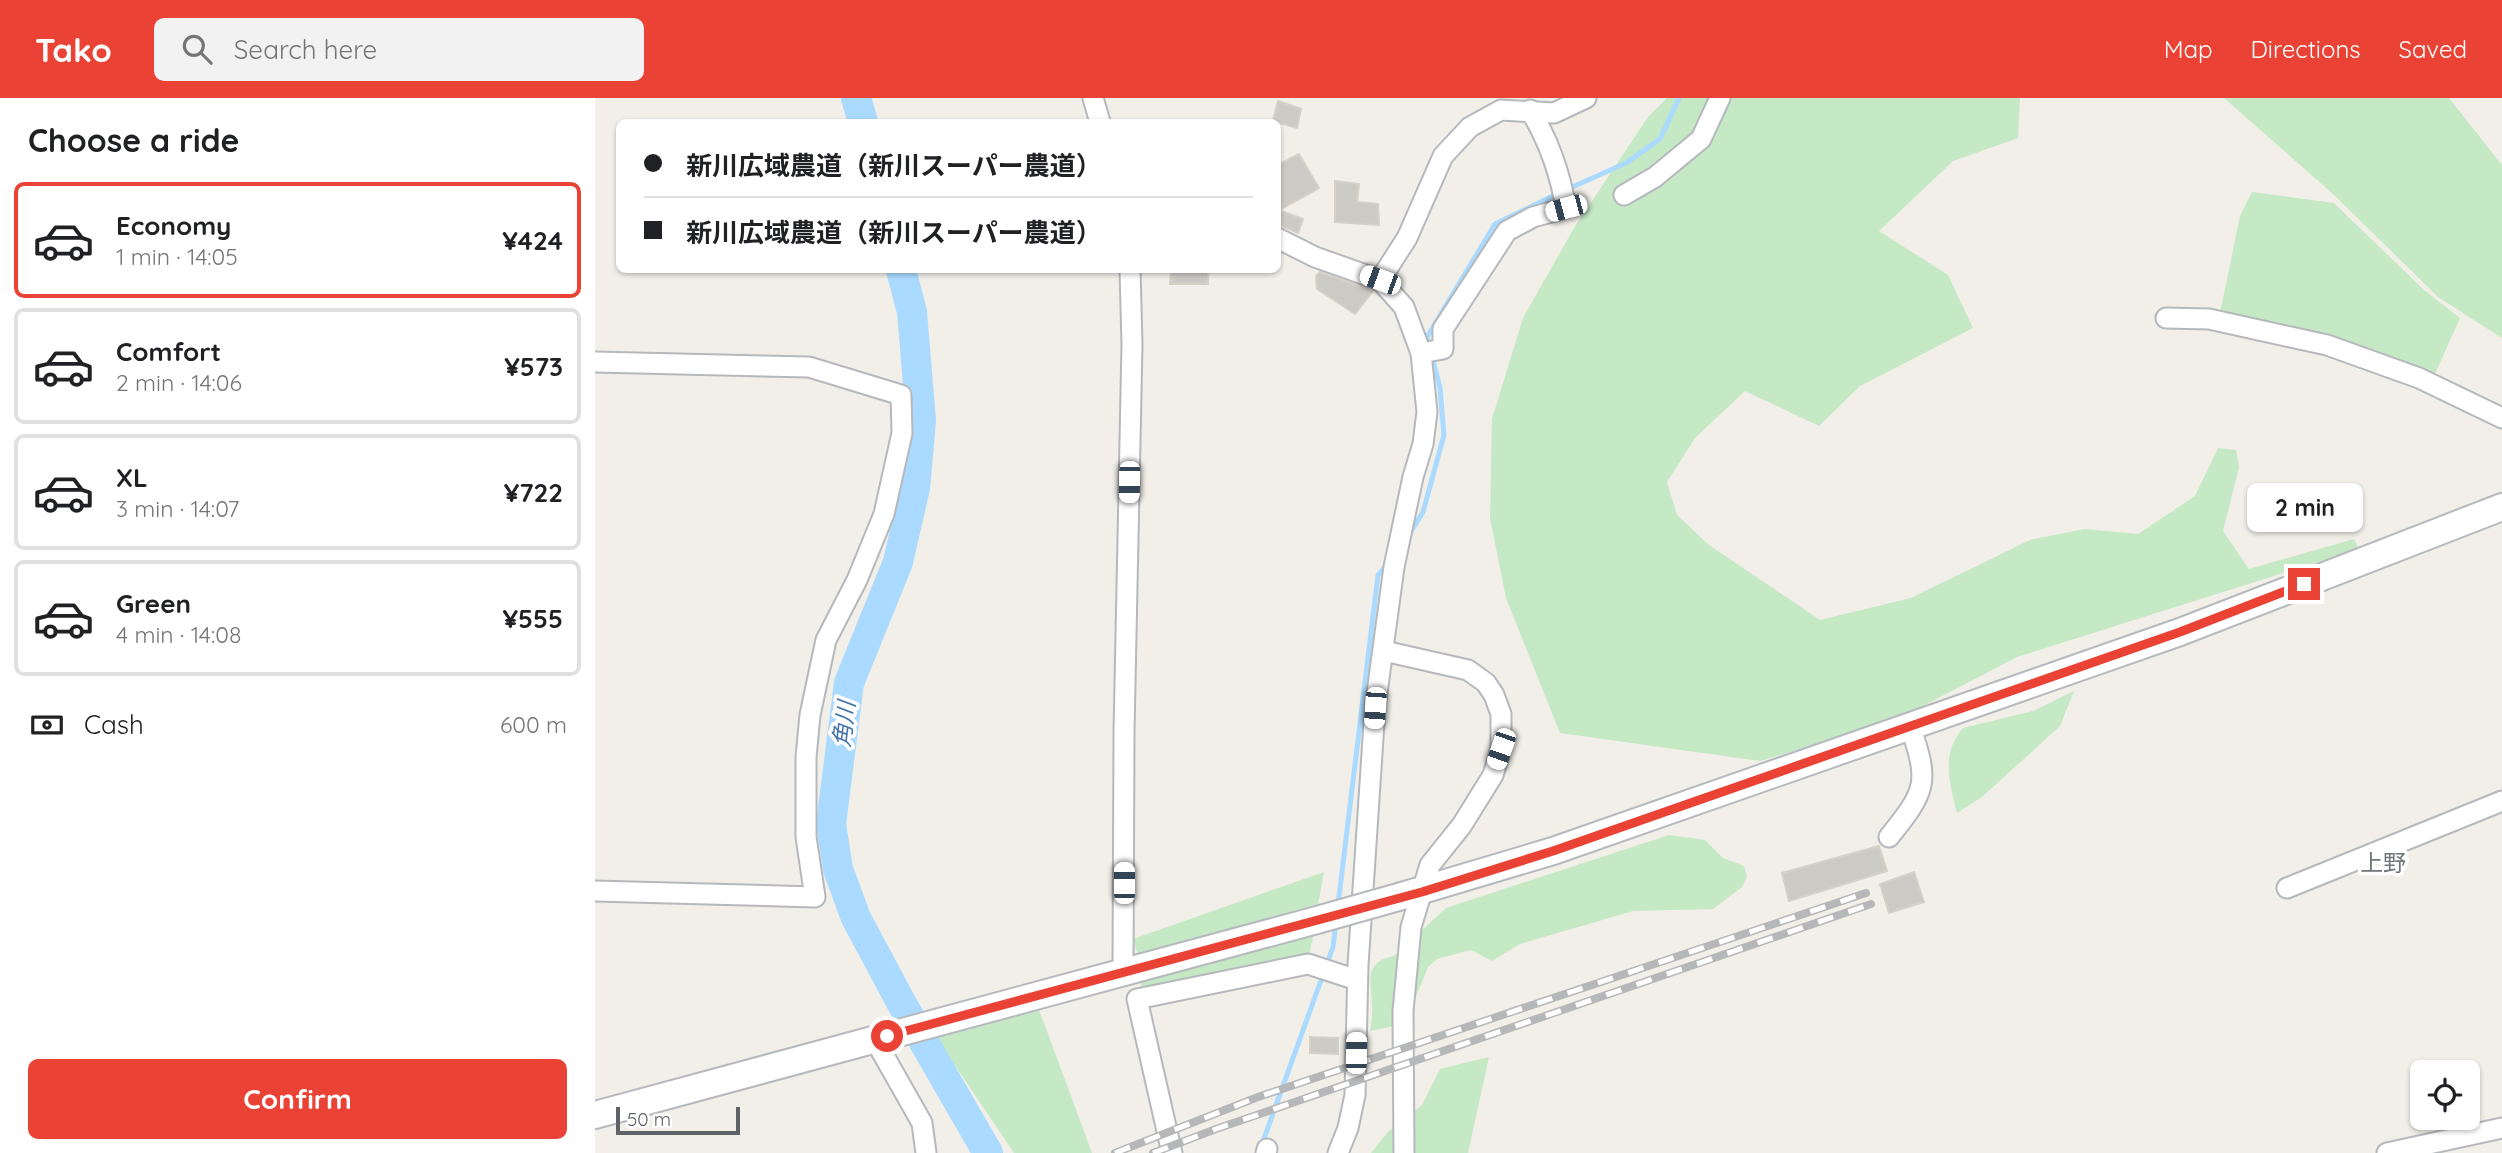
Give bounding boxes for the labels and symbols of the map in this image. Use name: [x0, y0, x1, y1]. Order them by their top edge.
car: [1543, 192, 1590, 224]
car: [1357, 263, 1404, 297]
car: [1119, 461, 1140, 503]
callout: 2 min: [2246, 482, 2362, 532]
route end: [2288, 568, 2320, 600]
car: [1364, 686, 1387, 730]
water label: 角川: [826, 696, 861, 749]
car: [1485, 726, 1518, 772]
district label: 上野: [2360, 848, 2406, 877]
car: [1114, 862, 1135, 904]
route start: [871, 1020, 903, 1052]
car: [1346, 1032, 1367, 1074]
scale bar: [616, 1104, 740, 1136]

